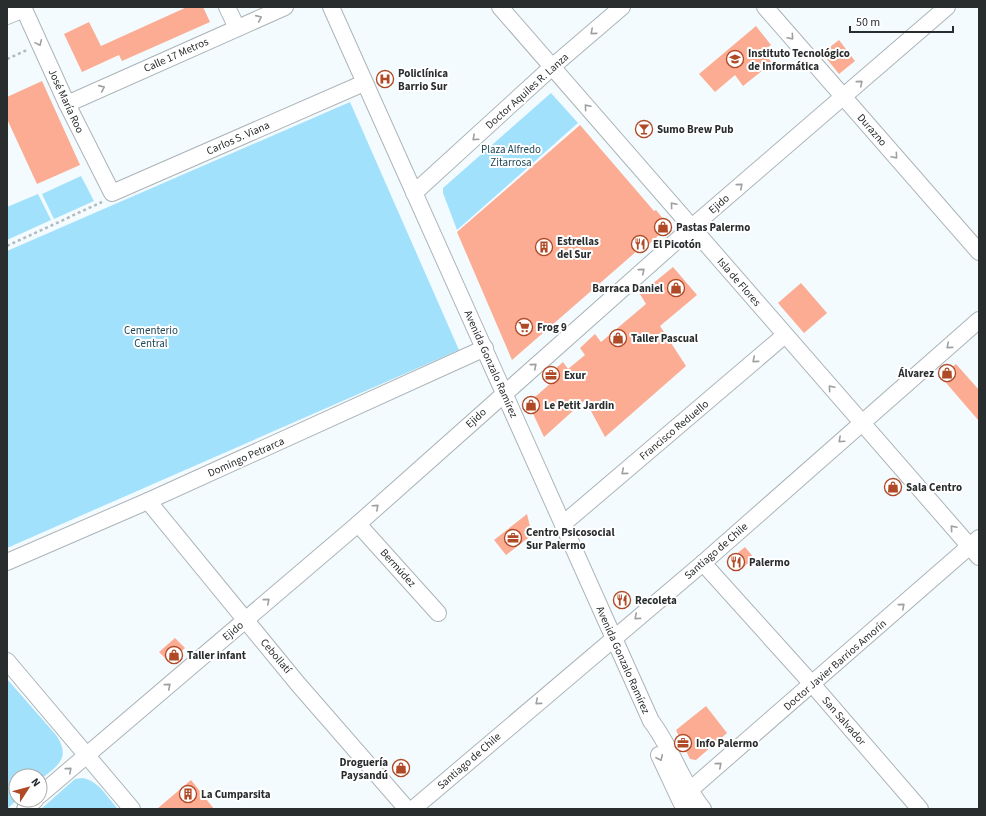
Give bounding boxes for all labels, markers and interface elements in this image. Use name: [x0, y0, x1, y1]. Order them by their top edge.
scale bar: [850, 8, 953, 34]
text: 50 m: [856, 14, 880, 31]
one-way arrow: [255, 15, 263, 23]
one-way arrow: [590, 28, 597, 35]
one-way arrow: [786, 32, 793, 39]
street label: Calle 17 Metros: [141, 34, 211, 76]
one-way arrow: [34, 38, 42, 46]
place label: Instituto Tecnológico de Informática: [748, 46, 850, 74]
school or university icon: Instituto Tecnológico de Informática: [725, 49, 745, 69]
street label: Doctor Aquiles R. Lanza: [482, 50, 572, 132]
street label: José María Roo: [45, 66, 87, 136]
place label: Policlínica Barrio Sur: [398, 66, 448, 94]
hospital icon: Policlínica Barrio Sur: [375, 69, 395, 89]
one-way arrow: [855, 80, 863, 87]
one-way arrow: [98, 85, 106, 93]
one-way arrow: [584, 104, 592, 112]
street label: Durazno: [854, 111, 890, 149]
street label: Carlos S. Viana: [204, 117, 272, 159]
bar icon: Sumo Brew Pub: [634, 119, 654, 139]
place label: Sumo Brew Pub: [657, 122, 734, 137]
one-way arrow: [472, 133, 480, 140]
park label: Plaza Alfredo Zitarrosa: [481, 142, 541, 170]
one-way arrow: [890, 151, 897, 158]
one-way arrow: [736, 183, 743, 190]
street label: Ejido: [705, 191, 733, 217]
one-way arrow: [670, 202, 677, 210]
shop icon: Pastas Palermo: [653, 217, 673, 237]
place label: Pastas Palermo: [676, 220, 750, 235]
place label: Estrellas del Sur: [557, 234, 599, 262]
restaurant icon: El Picotón: [630, 234, 650, 254]
building icon: Estrellas del Sur: [534, 237, 554, 257]
place label: El Picotón: [653, 237, 701, 252]
street label: Isla de Flores: [714, 255, 765, 310]
one-way arrow: [637, 268, 645, 276]
shop icon: Barraca Daniel: [666, 278, 686, 298]
place label: Barraca Daniel: [592, 281, 664, 296]
street label: Avenida Gonzalo Ramírez: [461, 308, 522, 420]
supermarket icon: Frog 9: [514, 317, 534, 337]
place label: Frog 9: [537, 320, 567, 335]
park label: Cementerio Central: [124, 323, 178, 351]
shop icon: Taller Pascual: [608, 328, 628, 348]
place label: Taller Pascual: [631, 331, 699, 346]
one-way arrow: [947, 341, 954, 348]
one-way arrow: [752, 356, 759, 363]
shop icon: Álvarez: [937, 363, 957, 383]
one-way arrow: [529, 364, 537, 371]
office icon: Exur: [541, 365, 561, 385]
place label: Álvarez: [897, 366, 934, 381]
place label: Exur: [564, 368, 586, 383]
one-way arrow: [828, 385, 836, 393]
shop icon: Le Petit Jardin: [521, 395, 541, 415]
street label: Francisco Reduello: [636, 396, 712, 463]
place label: Le Petit Jardin: [544, 398, 614, 413]
street label: Ejido: [462, 405, 490, 431]
street label: Domingo Petrarca: [205, 433, 287, 481]
one-way arrow: [838, 436, 846, 443]
one-way arrow: [621, 467, 628, 474]
shop icon: Sala Centro: [883, 477, 903, 497]
place label: Sala Centro: [906, 480, 962, 495]
one-way arrow: [371, 504, 379, 512]
street label: Santiago de Chile: [681, 519, 752, 583]
place label: Centro Psicosocial Sur Palermo: [526, 525, 615, 553]
one-way arrow: [951, 525, 958, 533]
office icon: Centro Psicosocial Sur Palermo: [503, 528, 523, 548]
street label: Bermúdez: [377, 545, 420, 591]
restaurant icon: Palermo: [726, 552, 746, 572]
place label: Palermo: [749, 555, 790, 570]
restaurant icon: Recoleta: [612, 590, 632, 610]
place label: Recoleta: [635, 593, 677, 608]
one-way arrow: [263, 599, 270, 606]
street label: Avenida Gonzalo Ramírez: [593, 604, 654, 716]
one-way arrow: [897, 604, 905, 611]
one-way arrow: [634, 613, 642, 620]
street label: Doctor Javier Barrios Amorín: [780, 616, 890, 714]
street label: Ejido: [219, 618, 247, 644]
street label: Cebollatí: [257, 635, 295, 677]
shop icon: Taller infant: [164, 645, 184, 665]
place label: Taller infant: [187, 648, 247, 663]
one-way arrow: [164, 683, 171, 690]
street label: San Salvador: [819, 693, 870, 749]
one-way arrow: [535, 697, 543, 704]
street label: Santiago de Chile: [434, 729, 505, 793]
office icon: Info Palermo: [673, 733, 693, 753]
place label: Info Palermo: [696, 736, 758, 751]
one-way arrow: [655, 753, 663, 761]
place label: Droguería Paysandú: [340, 755, 388, 783]
shop icon: Droguería Paysandú: [391, 758, 411, 778]
one-way arrow: [715, 762, 722, 769]
one-way arrow: [65, 767, 72, 774]
north arrow: [8, 768, 48, 808]
text: N: [27, 775, 44, 790]
building icon: La Cumparsita: [178, 784, 198, 804]
place label: La Cumparsita: [201, 787, 271, 802]

